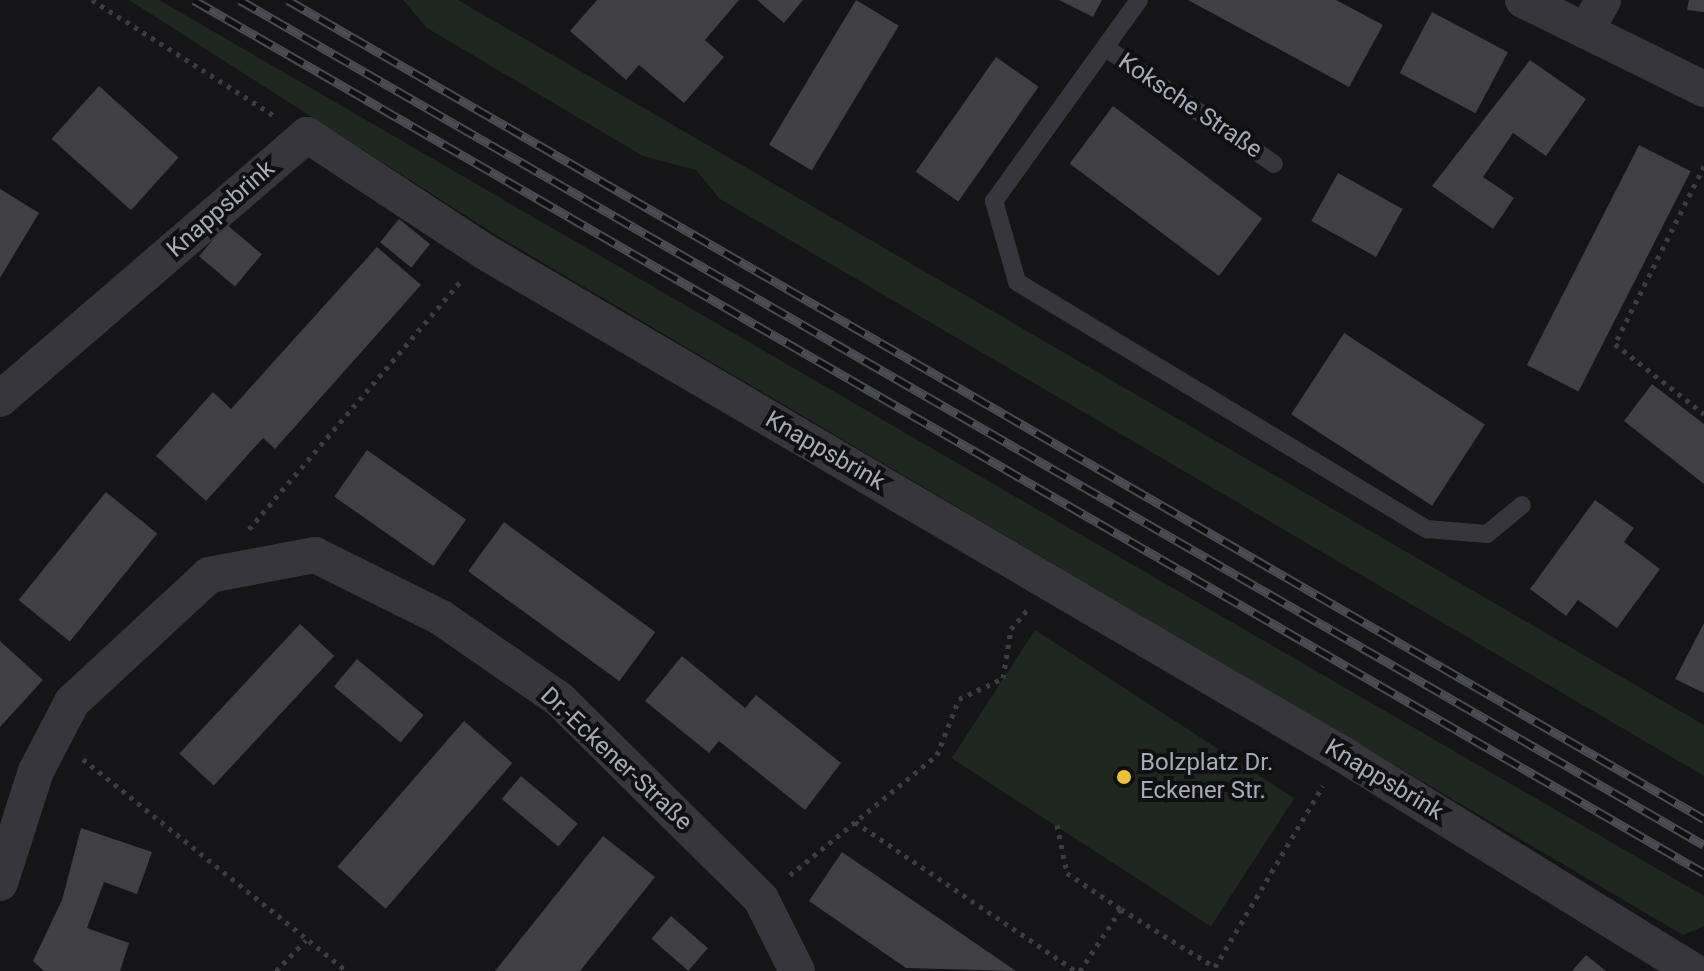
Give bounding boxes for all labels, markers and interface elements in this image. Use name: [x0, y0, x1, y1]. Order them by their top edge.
street label: Koksche Straße: [1113, 47, 1267, 165]
street label: Knappsbrink: [161, 154, 281, 264]
street label: Knappsbrink: [760, 405, 890, 497]
street label: Dr.-Eckener-Straße: [534, 681, 698, 837]
street label: Knappsbrink: [1319, 733, 1449, 827]
place label: Bolzplatz Dr. Eckener Str.: [1140, 749, 1273, 805]
marker: Bolzplatz Dr. Eckener Str.: [1115, 768, 1133, 786]

